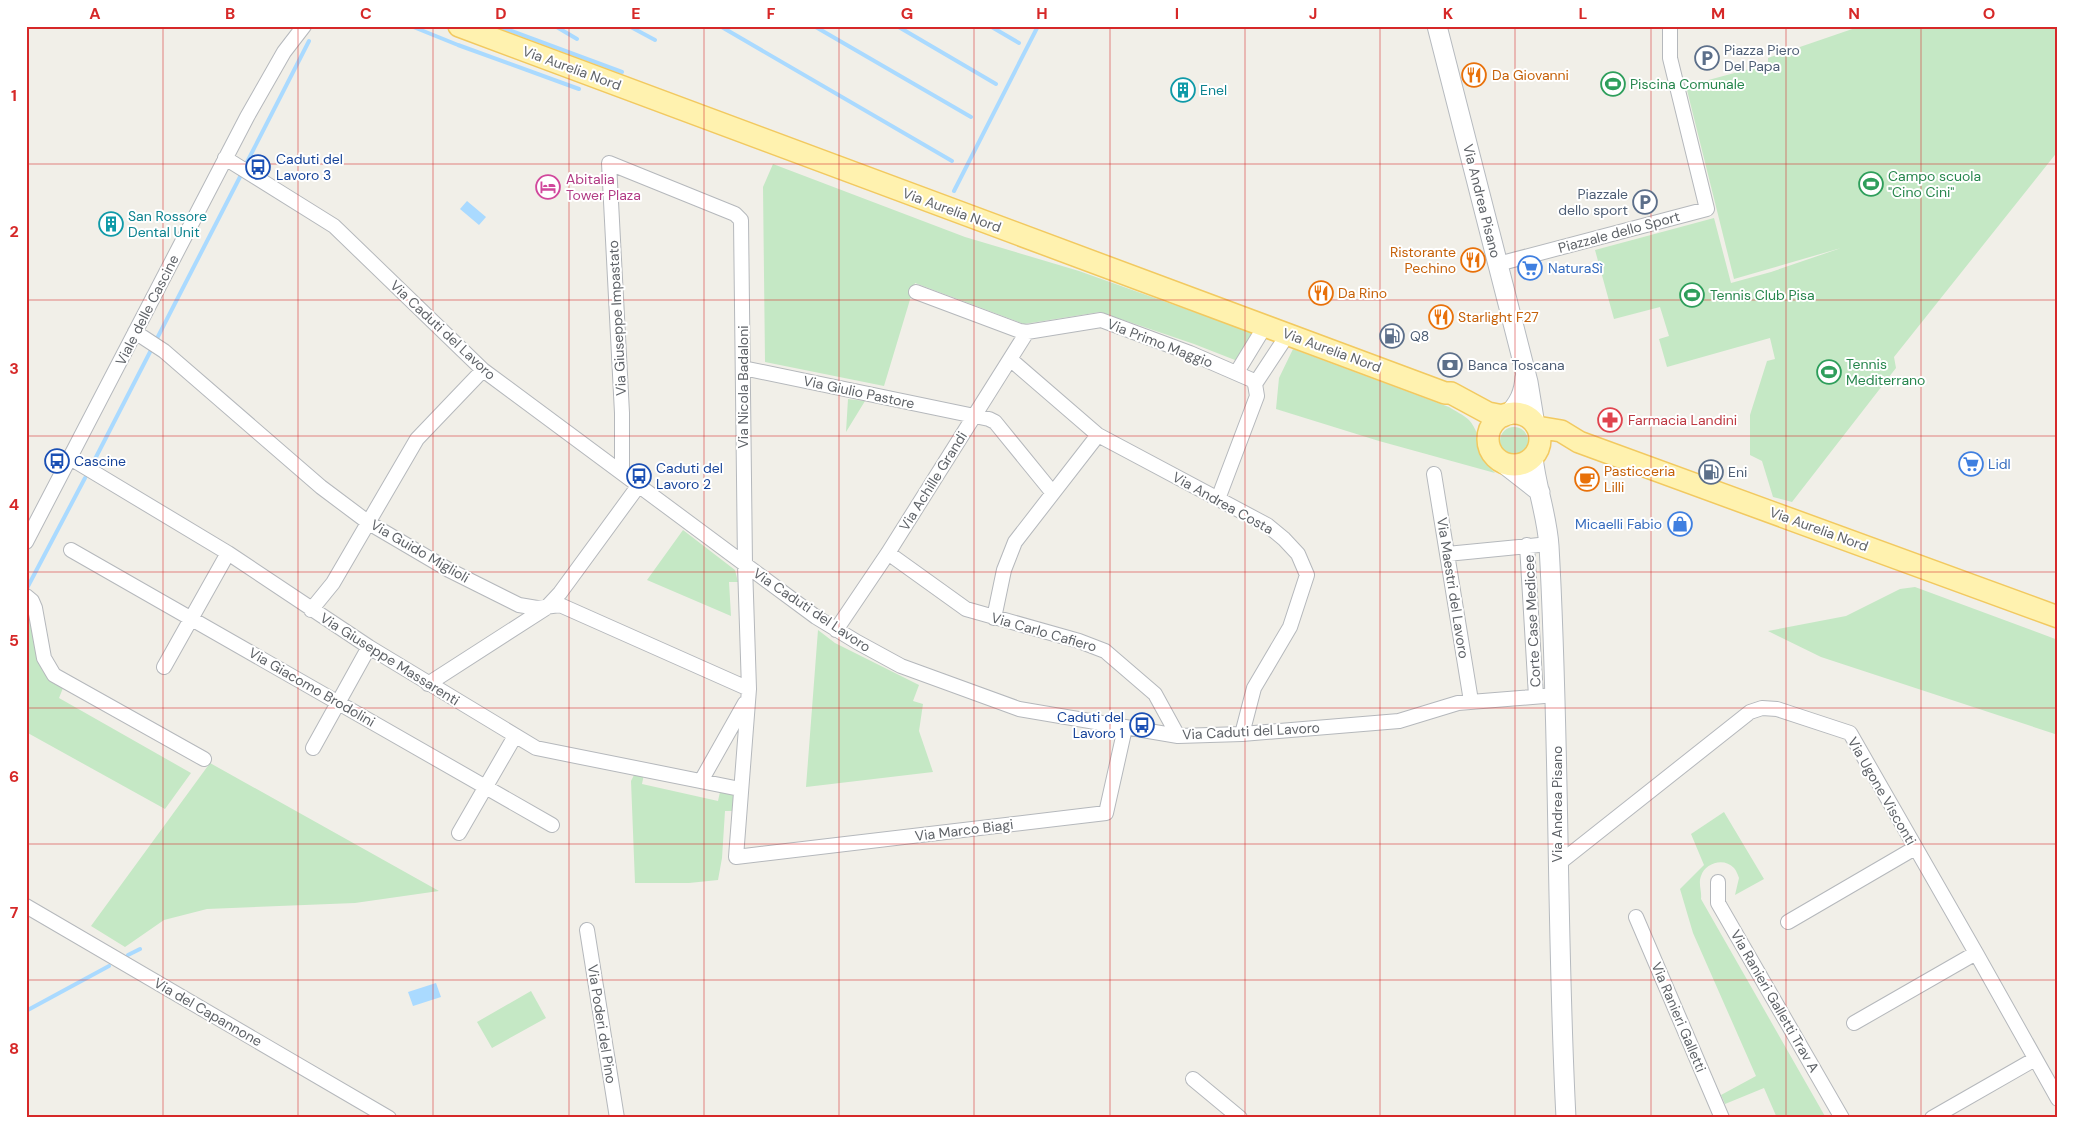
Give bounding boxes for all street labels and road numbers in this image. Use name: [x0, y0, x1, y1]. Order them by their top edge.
street label: Via Aurelia Nord: [520, 42, 624, 94]
street label: Via Andrea Pisano: [1459, 142, 1505, 260]
street label: Via Aurelia Nord: [900, 184, 1004, 236]
street label: Piazzale dello Sport: [1556, 207, 1682, 257]
street label: Via Giuseppe Impastato: [604, 240, 630, 396]
street label: Viale delle Cascine: [111, 252, 183, 368]
street label: Via Caduti del Lavoro: [386, 276, 500, 384]
street label: Via Primo Maggio: [1105, 315, 1215, 371]
street label: Via Aurelia Nord: [1280, 324, 1384, 376]
street label: Via Nicola Badaloni: [734, 325, 752, 449]
street label: Via Giulio Pastore: [802, 371, 916, 413]
street label: Via Achille Grandi: [895, 428, 971, 534]
street label: Via Andrea Costa: [1169, 468, 1277, 538]
street label: Via Aurelia Nord: [1767, 503, 1871, 555]
street label: Via Guido Miglioli: [367, 515, 473, 587]
street label: Via Maestri del Lavoro: [1433, 516, 1473, 660]
street label: Corte Case Medicee: [1520, 554, 1544, 688]
street label: Via Caduti del Lavoro: [750, 564, 874, 656]
street label: Via Carlo Cafiero: [989, 608, 1099, 656]
street label: Via Giuseppe Massarenti: [317, 609, 463, 709]
street label: Via Giacomo Brodolini: [246, 643, 378, 731]
street label: Via Caduti del Lavoro: [1182, 718, 1320, 744]
street label: Via Ugone Visconti: [1844, 734, 1920, 848]
street label: Via Andrea Pisano: [1548, 746, 1566, 862]
street label: Via Marco Biagi: [914, 815, 1014, 845]
street label: Via Ranieri Galletti Trav A: [1727, 927, 1823, 1075]
street label: Via Ranieri Galletti: [1648, 959, 1710, 1075]
street label: Via Poderi del Pino: [584, 963, 620, 1085]
street label: Via del Capannone: [151, 974, 265, 1050]

